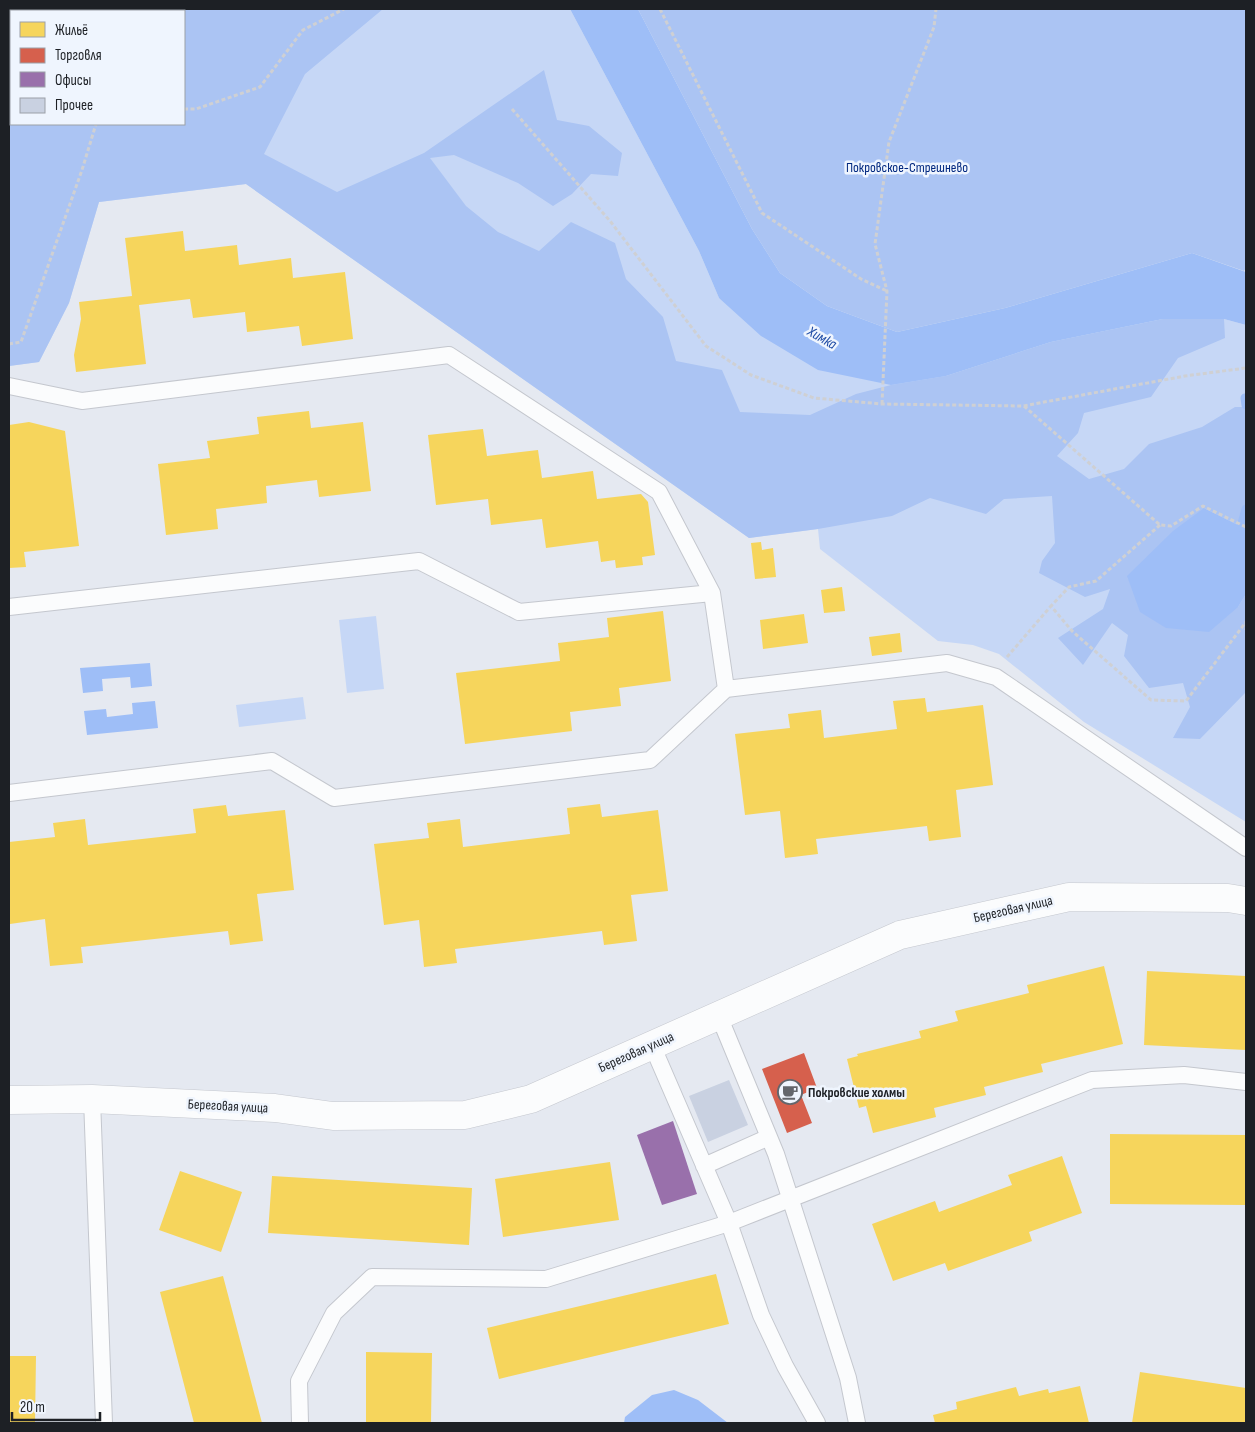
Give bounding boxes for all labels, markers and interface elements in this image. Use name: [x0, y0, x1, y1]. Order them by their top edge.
legend: [10, 10, 185, 125]
text: Жильё: [55, 21, 88, 40]
text: Торговля: [55, 46, 102, 65]
text: Офисы: [55, 71, 91, 90]
text: Прочее: [55, 96, 93, 115]
park label: Покровское-Стрешнево: [846, 159, 968, 176]
water label: Химка: [803, 322, 840, 354]
street label: Береговая улица: [972, 892, 1054, 926]
street label: Береговая улица: [596, 1028, 676, 1076]
cafe icon: Покровские холмы: [777, 1079, 803, 1105]
place label: Покровские холмы: [808, 1084, 905, 1101]
street label: Береговая улица: [187, 1095, 269, 1117]
scale bar: [12, 1390, 100, 1422]
text: 20 m: [20, 1398, 45, 1417]

